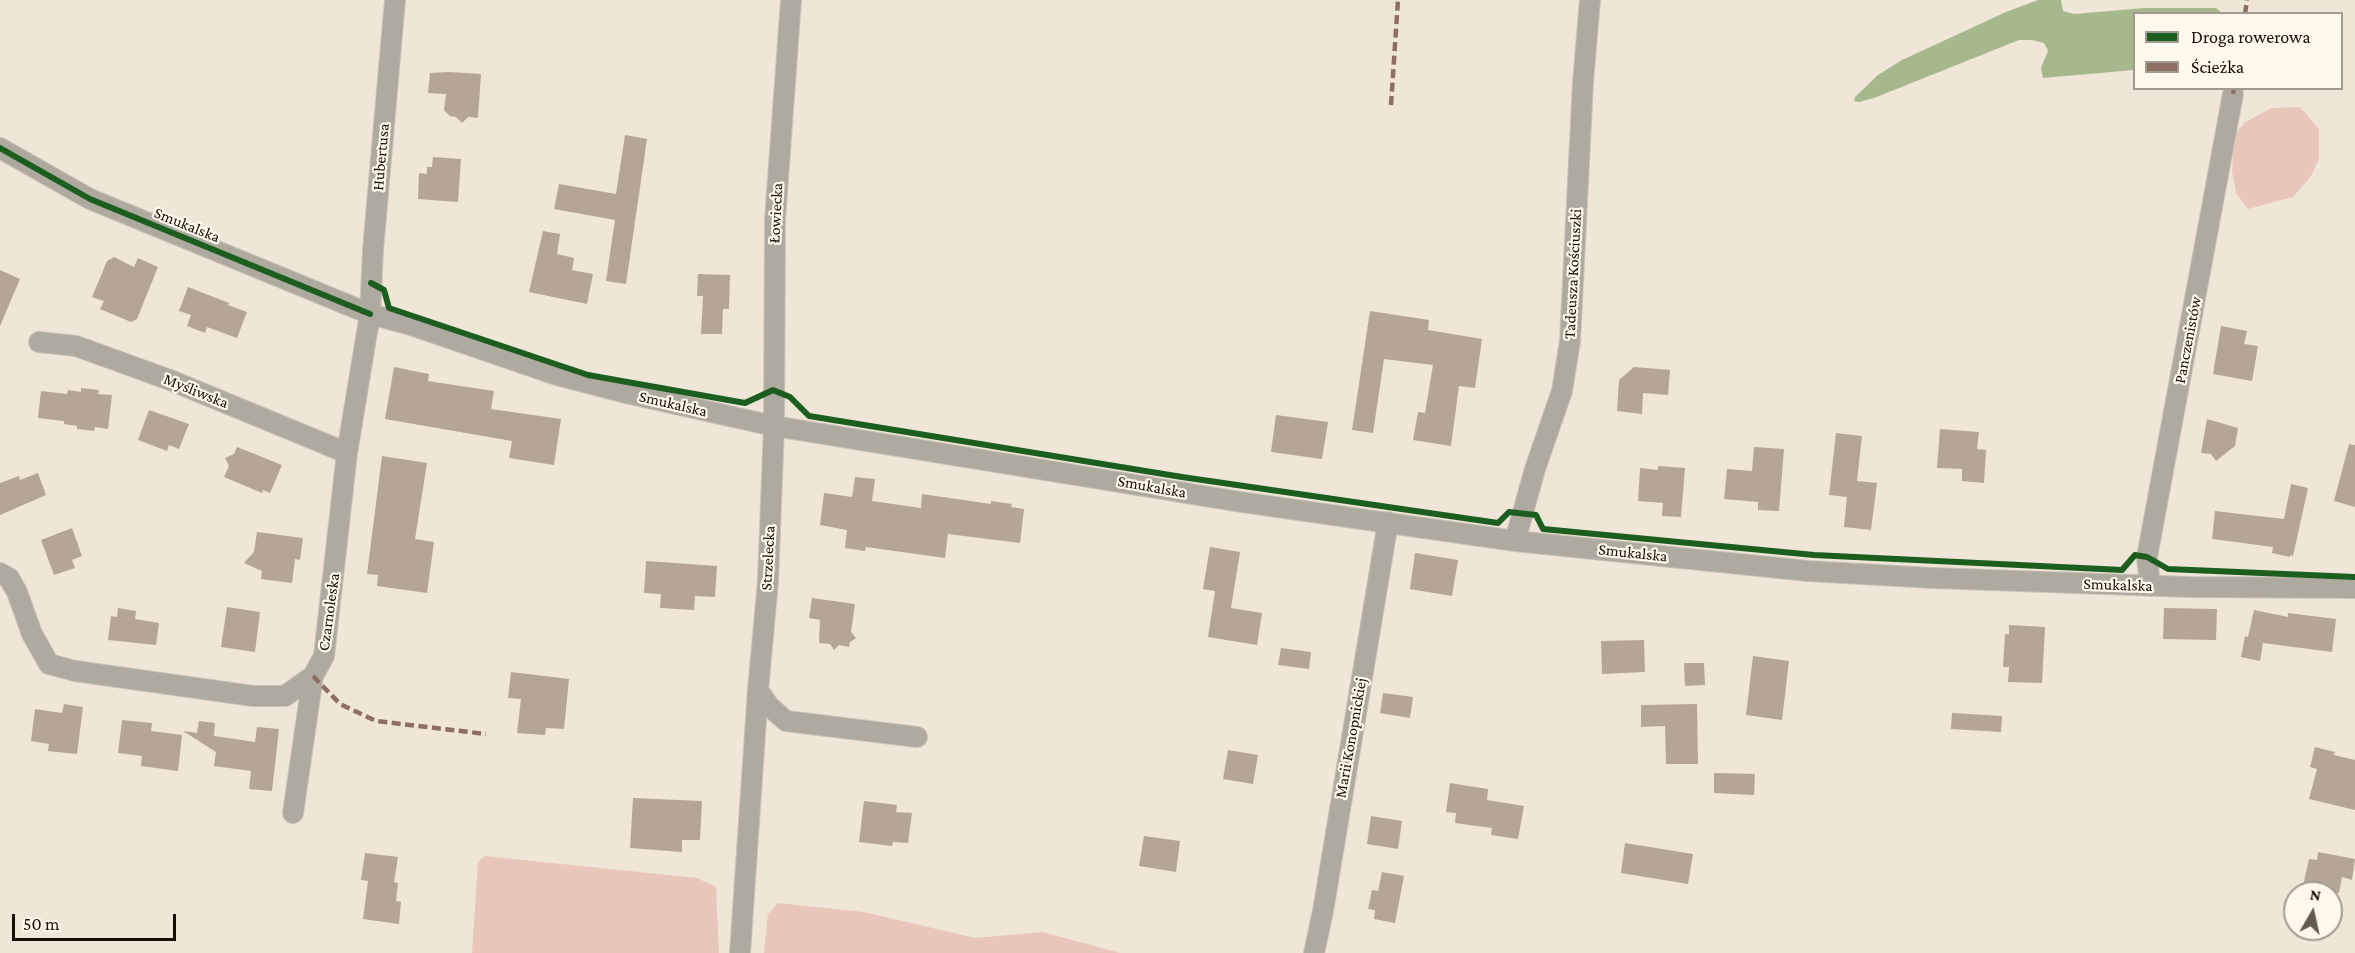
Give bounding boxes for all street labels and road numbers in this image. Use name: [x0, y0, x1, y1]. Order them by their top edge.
street label: Hubertusa: [368, 123, 394, 191]
street label: Łowiecka: [765, 182, 787, 244]
street label: Smukalska: [151, 203, 223, 247]
street label: Tadeusza Kościuszki: [1560, 208, 1586, 340]
street label: Panczenistów: [2170, 295, 2206, 385]
street label: Myśliwska: [161, 369, 231, 413]
street label: Smukalska: [637, 387, 709, 421]
street label: Smukalska: [1116, 472, 1188, 502]
street label: Strzelecka: [757, 525, 779, 591]
street label: Smukalska: [1598, 540, 1668, 566]
street label: Czarnoleska: [314, 572, 344, 652]
street label: Smukalska: [2083, 574, 2153, 596]
street label: Marii Konopnickiej: [1331, 676, 1371, 800]

